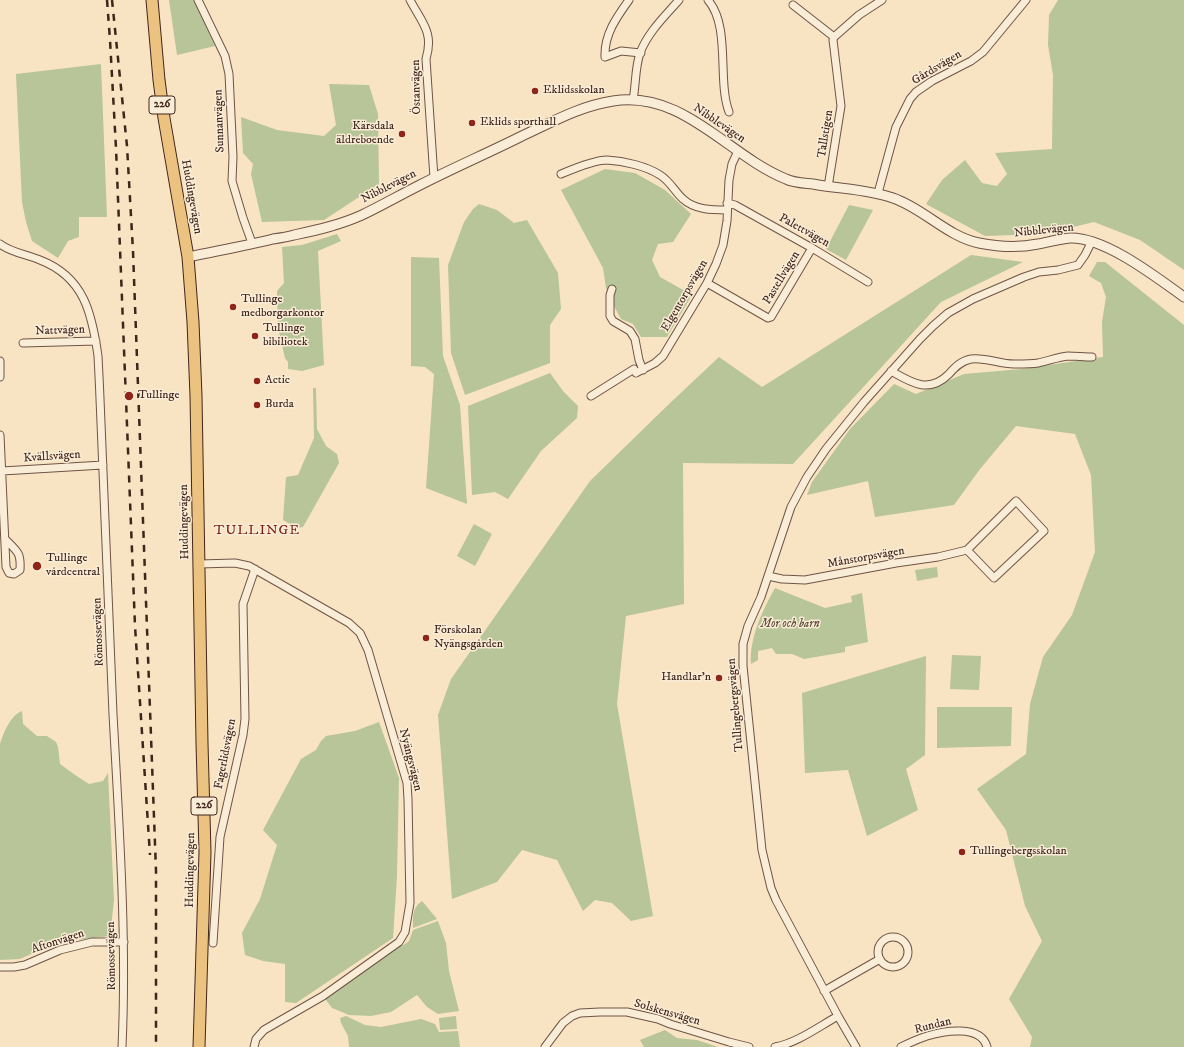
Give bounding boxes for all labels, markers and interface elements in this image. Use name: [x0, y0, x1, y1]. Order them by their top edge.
street label: Gårdsvägen: [910, 48, 964, 88]
street label: Östanvägen: [409, 59, 425, 115]
place label: Eklidsskolan: [543, 84, 605, 98]
marker: Eklidsskolan: [530, 86, 540, 96]
street label: Sunnanvägen: [212, 89, 228, 153]
road number: 226: [149, 96, 175, 114]
street label: Nibblevägen: [690, 101, 748, 147]
street label: Tallstigen: [815, 109, 837, 159]
place label: Eklids sporthall: [480, 116, 556, 130]
marker: Eklids sporthall: [467, 118, 477, 128]
place label: Kärsdala äldreboende: [336, 120, 394, 148]
marker: Kärsdala äldreboende: [397, 129, 407, 139]
street label: Huddingevägen: [177, 159, 205, 235]
street label: Nibblevägen: [359, 167, 419, 207]
street label: Palettvägen: [776, 211, 832, 251]
street label: Nibblevägen: [1014, 221, 1074, 241]
street label: Pastellvägen: [761, 249, 803, 307]
street label: Elgentorpsvägen: [659, 257, 711, 335]
place label: Tullinge medborgarkontor: [241, 293, 324, 321]
marker: Tullinge medborgarkontor: [228, 302, 238, 312]
place label: Tullinge bibiliotek: [263, 322, 308, 350]
street label: Nattvägen: [35, 323, 85, 339]
marker: Tullinge bibiliotek: [250, 331, 260, 341]
place label: Actic: [265, 374, 290, 388]
marker: Actic: [252, 376, 262, 386]
place label: Tullinge: [138, 389, 179, 403]
marker: Tullinge: [123, 390, 135, 402]
place label: Burda: [265, 398, 294, 412]
marker: Burda: [252, 400, 262, 410]
street label: Kvällsvägen: [23, 448, 81, 466]
street label: Huddingevägen: [177, 484, 193, 560]
district label: TULLINGE: [214, 523, 300, 539]
street label: Månstorpsvägen: [826, 544, 906, 572]
place label: Tullinge vårdcentral: [46, 552, 100, 580]
marker: Tullinge vårdcentral: [31, 560, 43, 572]
street label: Römossevägen: [91, 597, 107, 667]
park label: Mor och barn: [760, 618, 820, 632]
place label: Förskolan Nyängsgården: [434, 624, 503, 652]
marker: Förskolan Nyängsgården: [421, 633, 431, 643]
street label: Tullingebergsvägen: [725, 658, 747, 752]
place label: Handlar'n: [661, 671, 711, 685]
marker: Handlar'n: [714, 673, 724, 683]
street label: Fagerlidsvägen: [212, 718, 240, 790]
street label: Nyängsvägen: [395, 727, 425, 793]
road number: 226: [191, 797, 217, 815]
street label: Huddingevägen: [183, 832, 199, 908]
place label: Tullingebergsskolan: [970, 845, 1067, 859]
marker: Tullingebergsskolan: [957, 847, 967, 857]
street label: Römossevägen: [104, 921, 120, 991]
street label: Aftonvägen: [30, 927, 86, 957]
street label: Solskensvägen: [632, 997, 702, 1029]
street label: Rundan: [913, 1014, 953, 1038]

